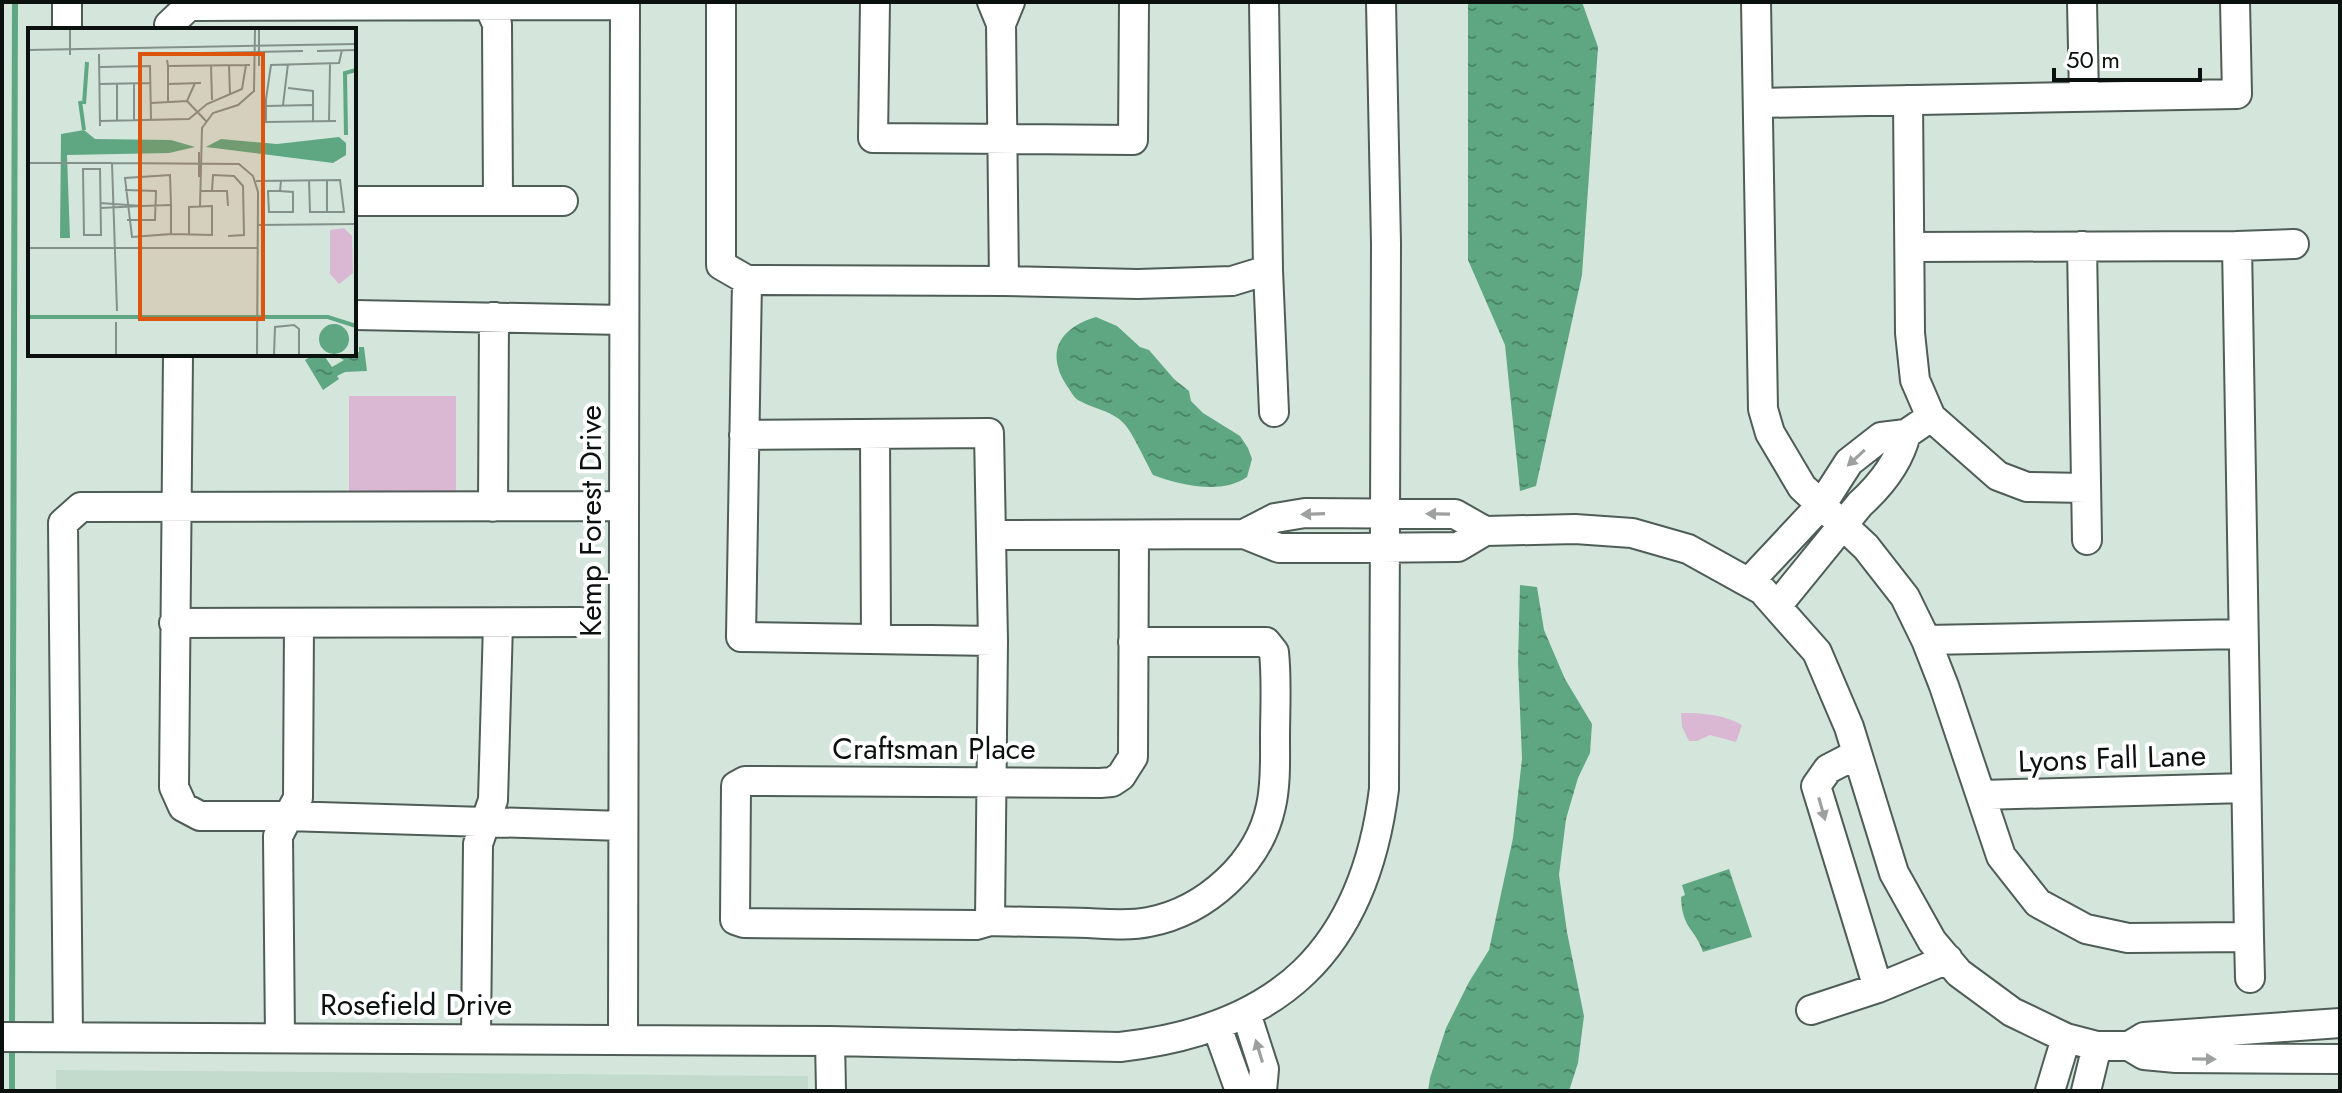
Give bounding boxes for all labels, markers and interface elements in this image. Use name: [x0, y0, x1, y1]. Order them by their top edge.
inset map: [28, 28, 356, 356]
scale bar: [2054, 32, 2200, 82]
text: 50 m: [2066, 42, 2120, 77]
street label: Kemp Forest Drive: [569, 405, 612, 637]
one-way arrow: [1847, 449, 1866, 467]
one-way arrow: [1300, 507, 1325, 520]
one-way arrow: [1425, 508, 1450, 520]
street label: Craftsman Place: [832, 727, 1036, 770]
street label: Lyons Fall Lane: [2017, 733, 2207, 783]
one-way arrow: [1816, 797, 1829, 821]
street label: Rosefield Drive: [320, 983, 512, 1026]
one-way arrow: [1252, 1039, 1265, 1063]
one-way arrow: [2192, 1052, 2217, 1065]

